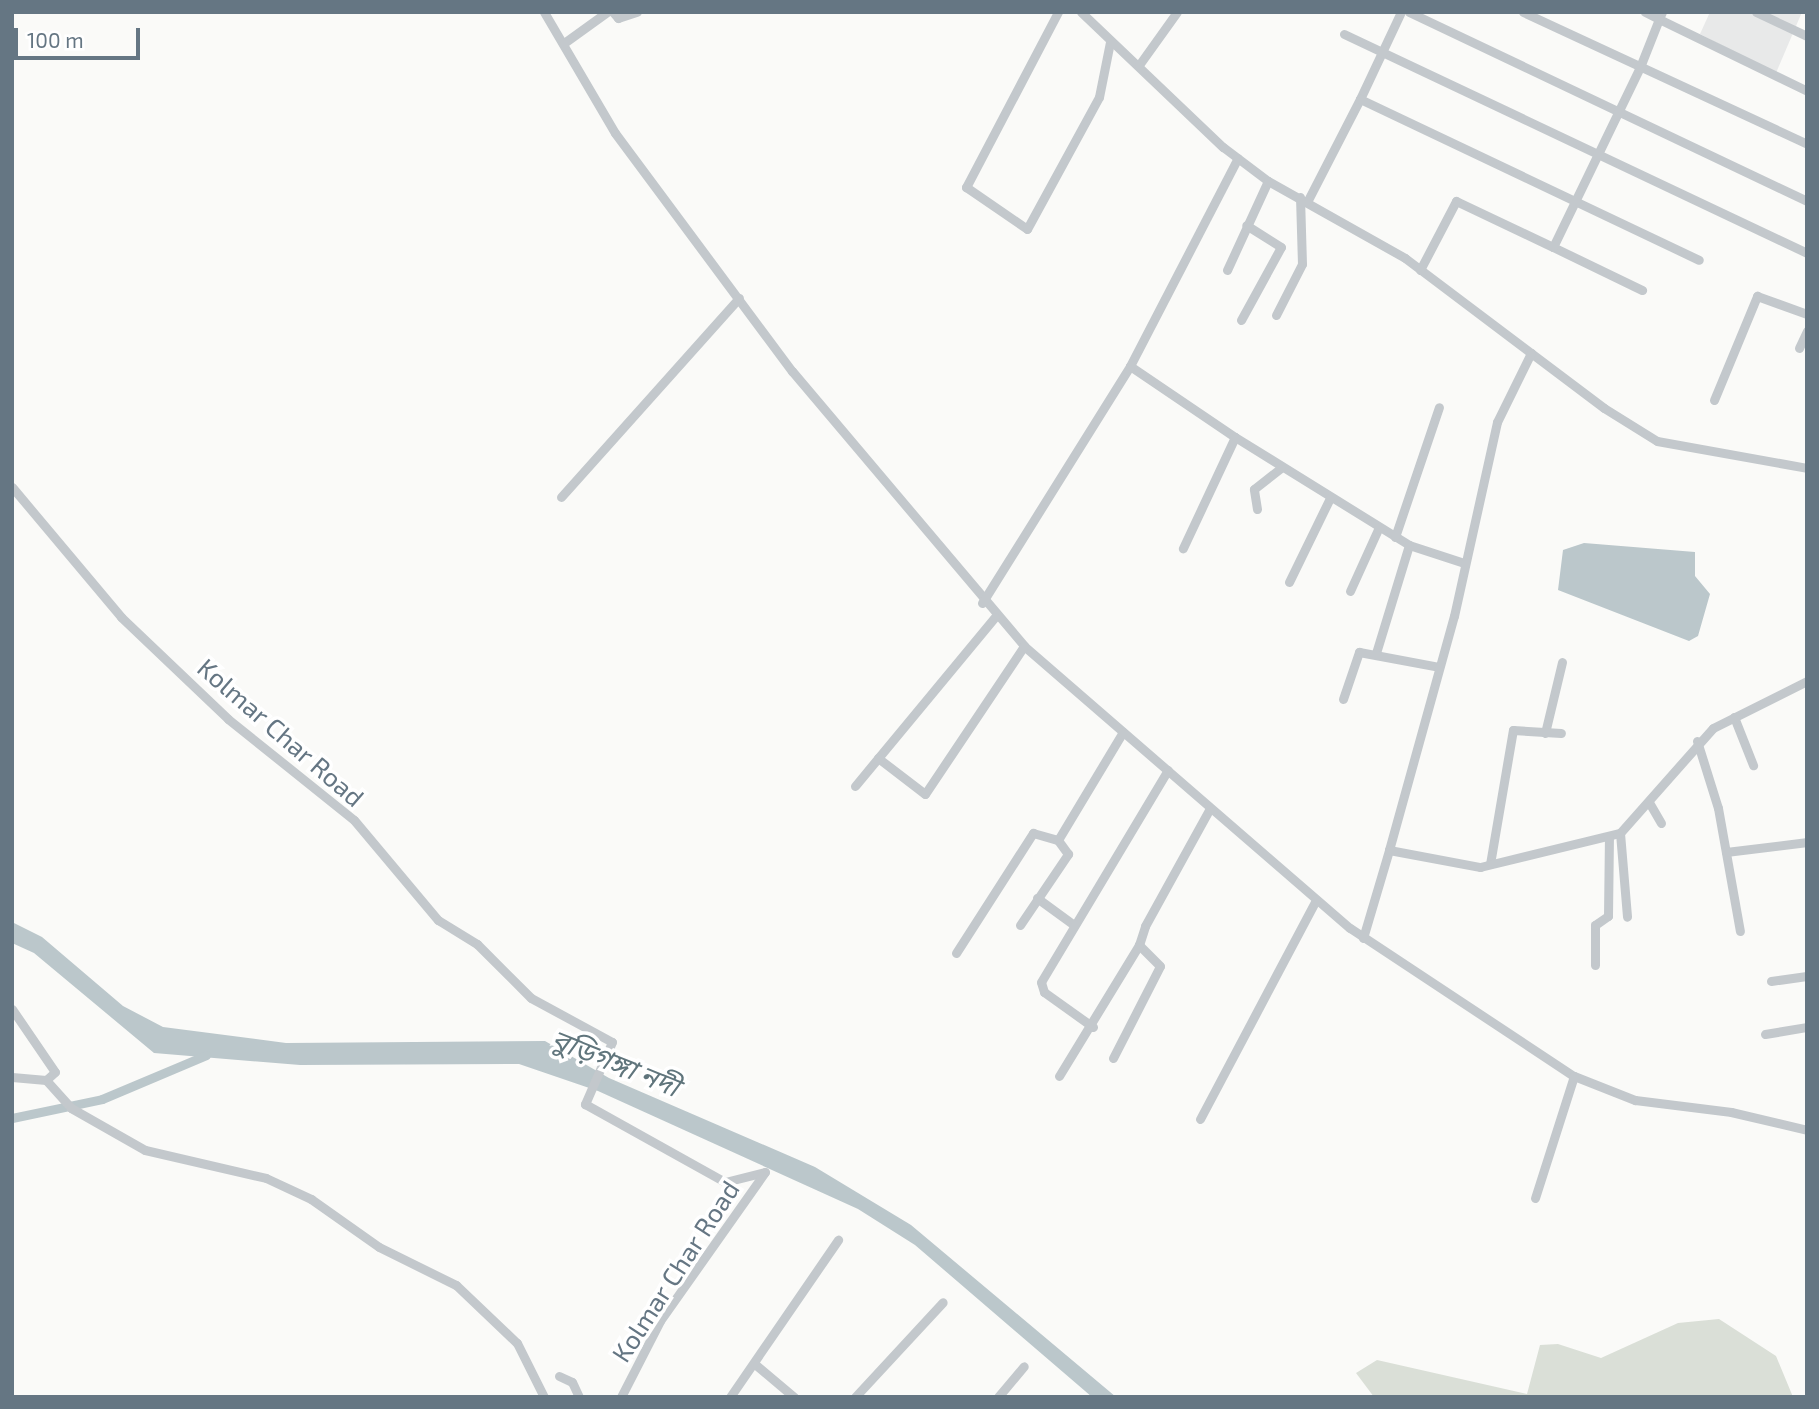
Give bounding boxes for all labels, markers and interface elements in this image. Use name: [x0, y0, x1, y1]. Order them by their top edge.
scale bar: [18, 14, 144, 58]
text: 100 m: [27, 27, 84, 52]
street label: Kolmar Char Road: [191, 651, 371, 813]
water label: বুড়িগঙ্গা নদী: [547, 1021, 685, 1103]
street label: Kolmar Char Road: [604, 1174, 746, 1368]

